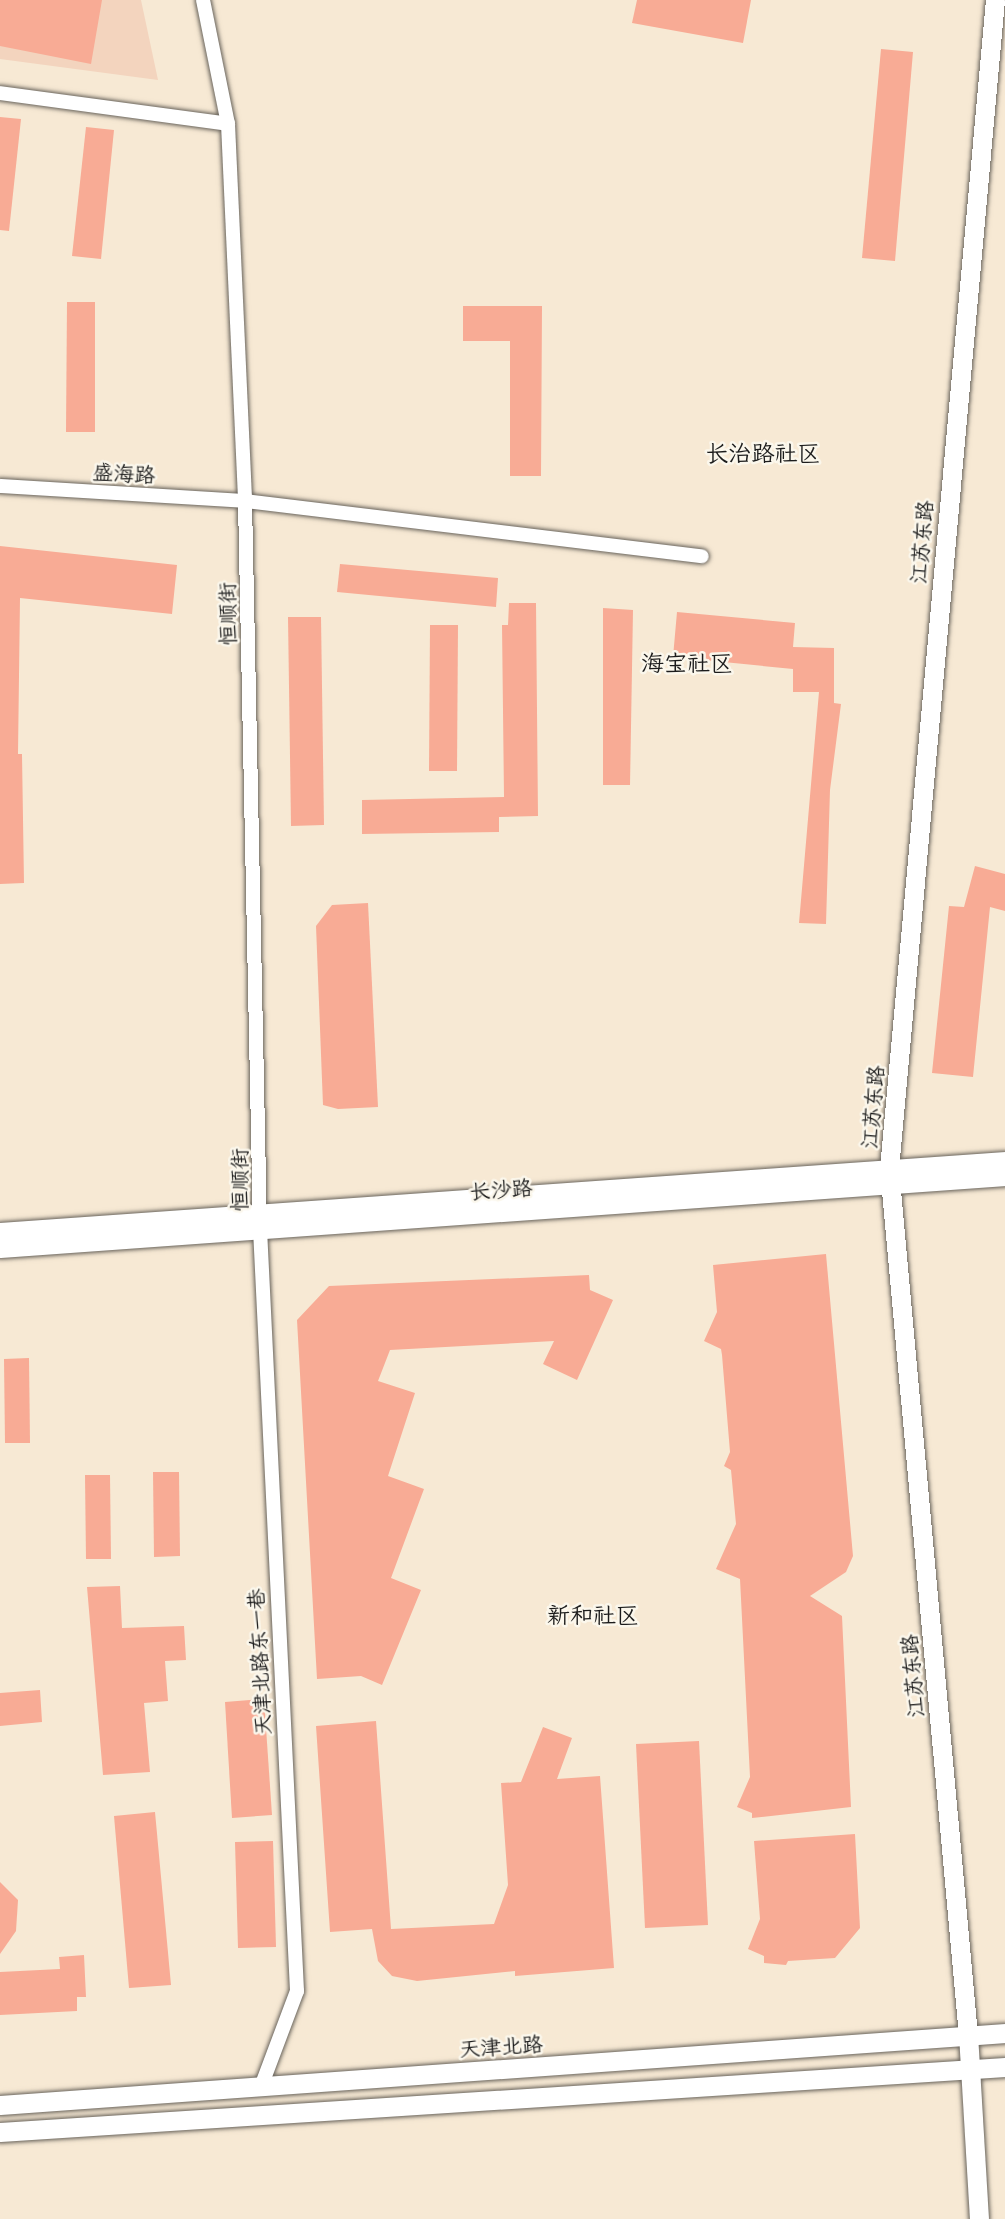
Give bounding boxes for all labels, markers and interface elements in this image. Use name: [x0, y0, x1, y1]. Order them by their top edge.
district label: 长治路社区: [706, 438, 820, 466]
street label: 盛海路: [92, 459, 156, 487]
street label: 江苏东路: [905, 499, 937, 585]
street label: 恒顺街: [214, 582, 240, 646]
district label: 海宝社区: [641, 648, 733, 676]
street label: 江苏东路: [856, 1064, 888, 1150]
street label: 恒顺街: [226, 1149, 252, 1211]
street label: 长沙路: [469, 1174, 533, 1204]
street label: 天津北路东一巷: [243, 1588, 275, 1736]
district label: 新和社区: [547, 1600, 639, 1628]
street label: 江苏东路: [896, 1633, 928, 1719]
street label: 天津北路: [458, 2031, 544, 2061]

